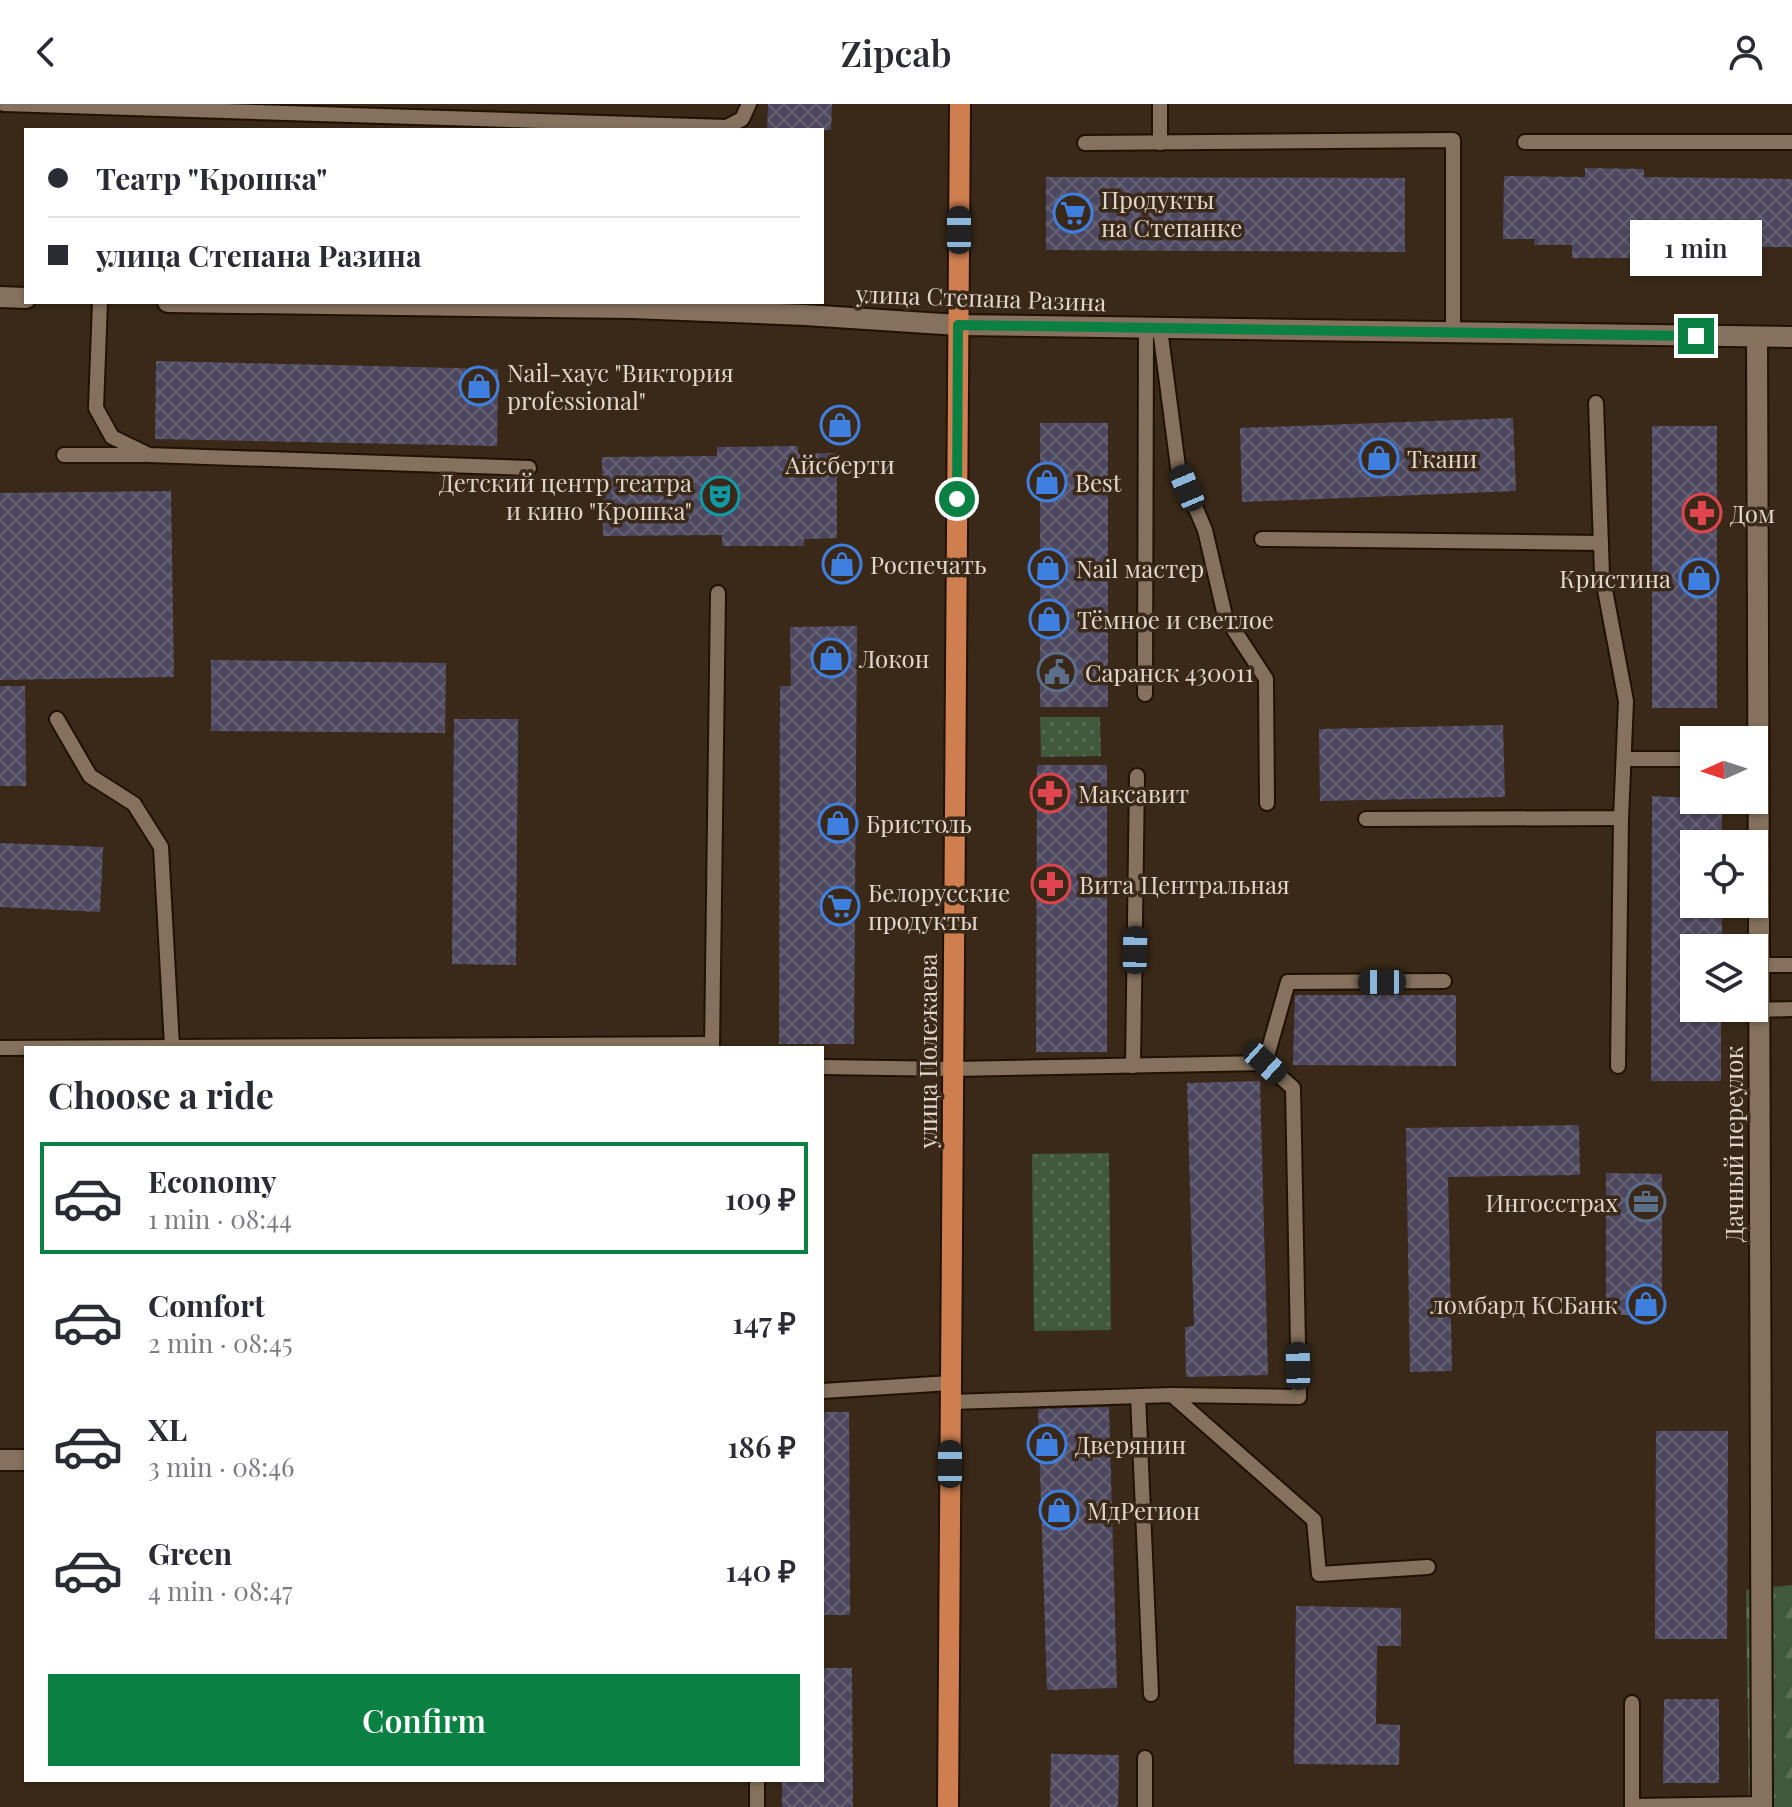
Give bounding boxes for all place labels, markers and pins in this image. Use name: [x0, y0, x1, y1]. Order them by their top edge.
place label: Продукты на Степанке: [1101, 183, 1242, 243]
supermarket icon: Продукты на Степанке: [1052, 192, 1094, 234]
place label: Nail-хаус "Виктория professional": [507, 356, 734, 416]
shop icon: Nail-хаус "Виктория professional": [458, 365, 500, 407]
shop icon: Айсберти: [819, 404, 861, 446]
shop icon: Ткани: [1358, 437, 1400, 479]
place label: Ткани: [1407, 442, 1477, 474]
place label: Айсберти: [784, 448, 895, 480]
shop icon: Best: [1026, 461, 1068, 503]
place label: Детский центр театра и кино "Крошка": [439, 466, 692, 526]
place label: Best: [1075, 466, 1122, 498]
theatre icon: Детский центр театра и кино "Крошка": [699, 475, 741, 517]
pharmacy icon: Дом: [1681, 492, 1723, 534]
place label: Дом: [1730, 497, 1775, 529]
shop icon: Роспечать: [821, 543, 863, 585]
shop icon: Nail мастер: [1027, 547, 1069, 589]
place label: Роспечать: [870, 548, 987, 580]
place label: Nail мастер: [1076, 552, 1204, 584]
shop icon: Кристина: [1678, 557, 1720, 599]
place label: Кристина: [1559, 562, 1671, 594]
shop icon: Тёмное и светлое: [1028, 598, 1070, 640]
place label: Тёмное и светлое: [1077, 603, 1274, 635]
shop icon: Локон: [810, 637, 852, 679]
place label: Локон: [858, 642, 929, 674]
public building icon: Саранск 430011: [1036, 651, 1078, 693]
place label: Саранск 430011: [1085, 656, 1254, 688]
pharmacy icon: Максавит: [1029, 772, 1071, 814]
place label: Максавит: [1078, 777, 1189, 809]
shop icon: Бристоль: [817, 802, 859, 844]
place label: Бристоль: [866, 807, 972, 839]
pharmacy icon: Вита Центральная: [1030, 863, 1072, 905]
place label: Вита Центральная: [1079, 868, 1290, 900]
place label: Белорусские продукты: [868, 876, 1010, 936]
supermarket icon: Белорусские продукты: [819, 885, 861, 927]
office icon: Ингосстрах: [1625, 1181, 1667, 1223]
place label: Ингосстрах: [1485, 1186, 1619, 1218]
shop icon: ломбард КСБанк: [1625, 1283, 1667, 1325]
place label: ломбард КСБанк: [1430, 1288, 1618, 1320]
shop icon: Дверянин: [1026, 1423, 1068, 1465]
place label: Дверянин: [1075, 1428, 1186, 1460]
shop icon: МдРегион: [1038, 1489, 1080, 1531]
place label: МдРегион: [1087, 1494, 1200, 1526]

